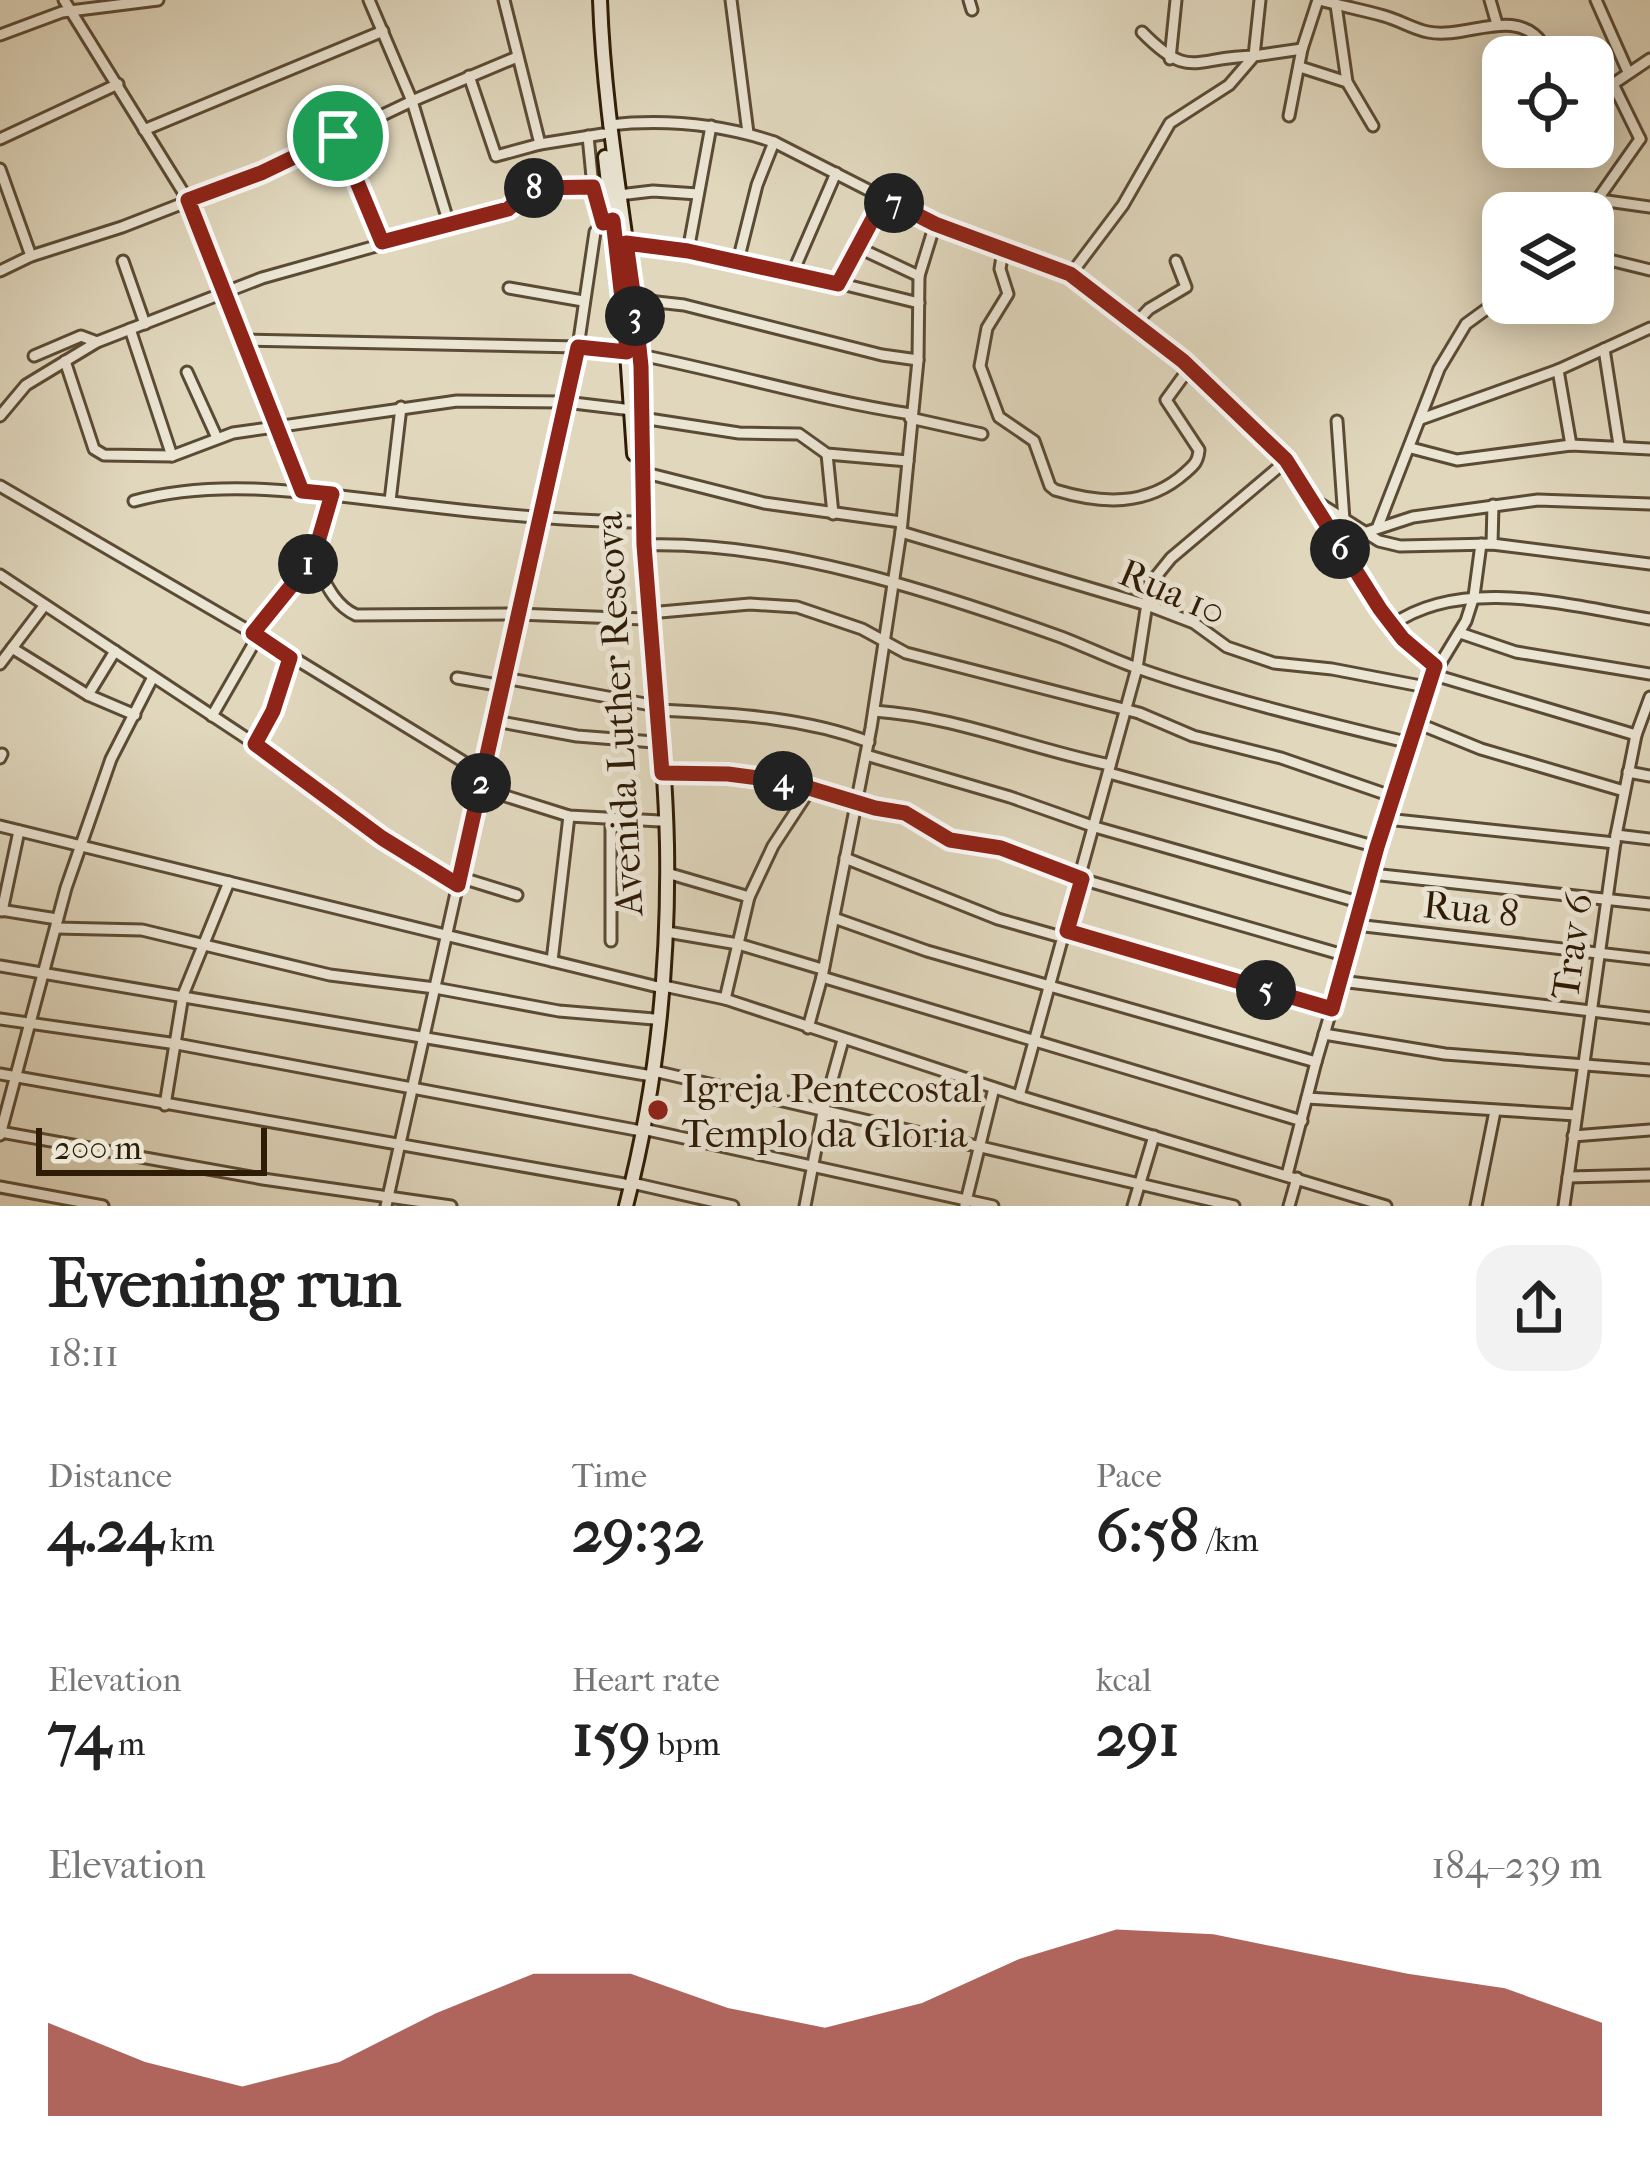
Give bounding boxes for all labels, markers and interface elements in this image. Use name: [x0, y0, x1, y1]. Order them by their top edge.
map controls: [1482, 36, 1614, 324]
button: locate: [1482, 36, 1614, 168]
pin: [287, 85, 389, 187]
icon: arrive: [305, 103, 371, 169]
pin: 8: [504, 158, 564, 218]
text: 8: [526, 168, 542, 207]
pin: 7: [864, 173, 924, 233]
text: 7: [886, 183, 902, 222]
button: layers: [1482, 192, 1614, 324]
pin: 3: [605, 286, 665, 346]
text: 3: [628, 296, 642, 335]
street label: Avenida Luther Rescova: [585, 510, 653, 919]
pin: 6: [1310, 519, 1370, 579]
text: 6: [1331, 529, 1349, 568]
pin: 1: [278, 534, 338, 594]
text: 1: [302, 544, 314, 583]
street label: Rua 10: [1112, 549, 1233, 635]
pin: 4: [753, 751, 813, 811]
pin: 2: [451, 753, 511, 813]
text: 4: [773, 761, 793, 800]
text: 2: [473, 763, 489, 802]
street label: Rua 8: [1421, 881, 1521, 937]
street label: Trav 6: [1542, 889, 1602, 1002]
pin: 5: [1236, 960, 1296, 1020]
text: 5: [1259, 970, 1273, 1009]
place label: Igreja Pentecostal Templo da Gloria: [682, 1066, 982, 1157]
marker: Igreja Pentecostal Templo da Gloria: [645, 1097, 671, 1123]
scale bar: [36, 1122, 267, 1175]
text: 200 m: [54, 1129, 142, 1168]
button: share: [1476, 1245, 1602, 1371]
text: Evening run: [48, 1246, 401, 1323]
text: 18:11: [48, 1330, 119, 1376]
text: Distance: [48, 1457, 172, 1496]
text: Time: [572, 1457, 647, 1496]
text: Pace: [1096, 1457, 1162, 1496]
text: 4.24: [48, 1496, 163, 1567]
text: 29:32: [572, 1496, 704, 1567]
text: 6:58: [1096, 1496, 1199, 1567]
text: km: [163, 1521, 214, 1560]
text: /km: [1199, 1521, 1259, 1560]
text: Elevation: [48, 1661, 181, 1700]
text: Heart rate: [572, 1661, 720, 1700]
text: kcal: [1096, 1661, 1152, 1700]
text: 74: [48, 1700, 111, 1771]
text: 159: [572, 1700, 651, 1771]
text: 291: [1096, 1700, 1180, 1771]
text: m: [111, 1725, 145, 1764]
text: bpm: [651, 1725, 720, 1764]
text: Elevation: [48, 1842, 206, 1888]
text: 184–239 m: [1431, 1842, 1602, 1888]

